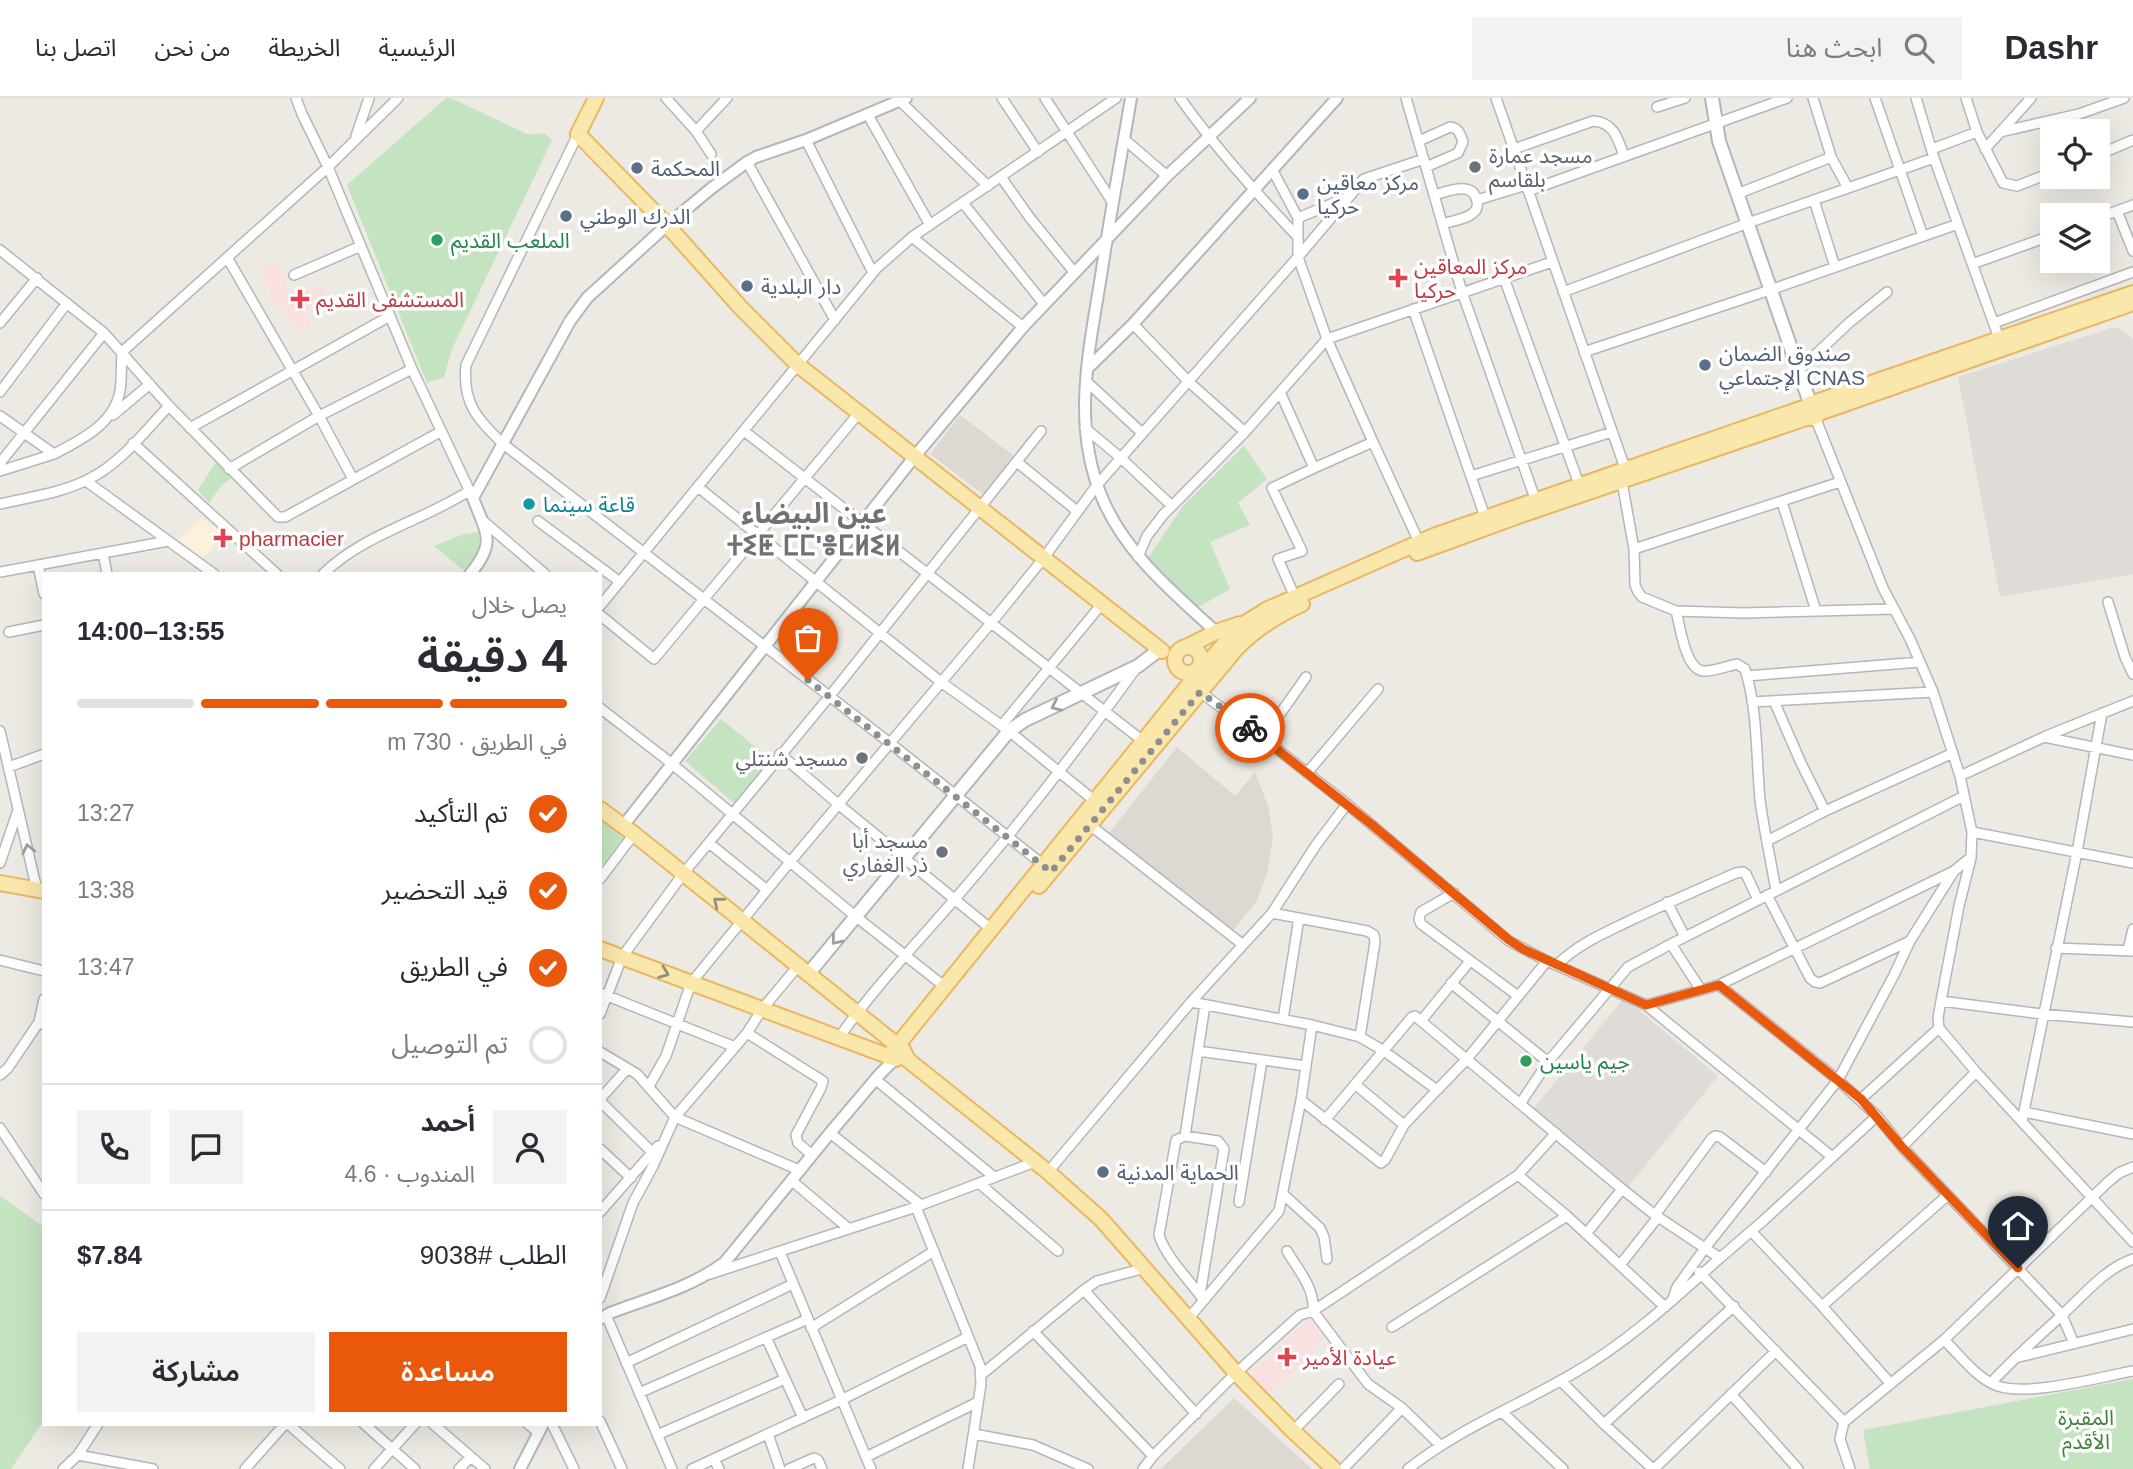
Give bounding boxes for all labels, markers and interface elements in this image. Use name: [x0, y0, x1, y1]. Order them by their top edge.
search box: [1472, 17, 1962, 80]
icon: search: [1900, 29, 1938, 67]
text: Dashr: [2004, 29, 2098, 66]
text: ابحث هنا: [1786, 33, 1882, 63]
text: اتصل بنا: [35, 34, 117, 61]
text: من نحن: [155, 34, 231, 61]
text: الخريطة: [269, 34, 341, 61]
text: الرئيسية: [379, 34, 456, 61]
map controls: [2040, 119, 2110, 273]
button: locate: [2040, 119, 2110, 189]
place label: مسجد عمارة بلقاسم: [1489, 144, 1592, 195]
place label: المحكمة: [651, 157, 720, 180]
marker: مسجد عمارة بلقاسم: [1467, 159, 1483, 175]
marker: المحكمة: [629, 160, 645, 176]
place label: مركز معاقين حركيا: [1317, 171, 1419, 219]
marker: مركز معاقين حركيا: [1295, 186, 1311, 202]
button: layers: [2040, 203, 2110, 273]
place label: الدرك الوطني: [580, 205, 690, 232]
marker: الدرك الوطني: [558, 208, 574, 224]
place label: الملعب القديم: [451, 229, 570, 256]
marker: الملعب القديم: [429, 232, 445, 248]
place label: مركز المعاقين حركيا: [1414, 255, 1528, 303]
marker: مركز المعاقين حركيا: [1388, 268, 1408, 288]
place label: دار البلدية: [761, 275, 841, 299]
marker: دار البلدية: [739, 278, 755, 294]
place label: المستشفى القديم: [316, 288, 464, 315]
marker: المستشفى القديم: [290, 289, 310, 309]
place label: صندوق الضمان الإجتماعي CNAS: [1719, 342, 1865, 393]
marker: صندوق الضمان الإجتماعي CNAS: [1697, 357, 1713, 373]
place label: قاعة سينما: [543, 493, 635, 516]
marker: قاعة سينما: [521, 496, 537, 512]
district label: عين البيضاء ⵜⵉⵟ ⵎⵎ'ⴻⵎⵍⵉⵍ: [727, 498, 901, 561]
place label: pharmacier: [239, 527, 344, 550]
marker: pharmacier: [213, 528, 233, 548]
text: يصل خلال: [472, 592, 567, 618]
pin: [778, 608, 838, 680]
text: 13:55–14:00: [77, 616, 224, 646]
icon: bag: [789, 619, 827, 657]
text: 4 دقيقة: [417, 630, 567, 682]
courier: [1215, 693, 1285, 763]
one-way arrow: [1051, 697, 1063, 711]
icon: bike: [1231, 709, 1269, 747]
text: في الطريق · 730 m: [387, 729, 567, 755]
place label: مسجد شنتلي: [735, 747, 848, 774]
marker: مسجد شنتلي: [854, 750, 870, 766]
icon: check: [529, 795, 567, 833]
text: تم التأكيد: [414, 798, 508, 828]
text: 13:27: [77, 800, 135, 826]
place label: مسجد أبا ذر الغفاري: [843, 828, 928, 880]
one-way arrow: [21, 843, 36, 855]
marker: مسجد أبا ذر الغفاري: [934, 844, 950, 860]
icon: check: [529, 872, 567, 910]
text: قيد التحضير: [382, 875, 508, 905]
text: 13:38: [77, 877, 135, 903]
one-way arrow: [713, 898, 725, 911]
one-way arrow: [831, 933, 844, 945]
icon: check: [529, 949, 567, 987]
text: في الطريق: [400, 952, 508, 982]
text: 13:47: [77, 954, 135, 980]
one-way arrow: [658, 965, 670, 979]
text: تم التوصيل: [391, 1029, 508, 1059]
place label: جيم ياسين: [1540, 1050, 1630, 1077]
marker: جيم ياسين: [1518, 1053, 1534, 1069]
text: أحمد: [421, 1107, 475, 1137]
button: phone: [77, 1110, 151, 1184]
button: chat: [169, 1110, 243, 1184]
button: person: [493, 1110, 567, 1184]
text: المندوب · 4.6: [345, 1161, 475, 1187]
place label: الحماية المدنية: [1117, 1161, 1239, 1184]
marker: الحماية المدنية: [1095, 1164, 1111, 1180]
pin: [1988, 1196, 2048, 1268]
icon: home: [1999, 1207, 2037, 1245]
text: $7.84: [77, 1240, 142, 1270]
text: الطلب #9038: [420, 1240, 567, 1270]
button: مشاركة: [77, 1332, 315, 1412]
button: مساعدة: [329, 1332, 567, 1412]
place label: عيادة الأمير: [1302, 1346, 1396, 1370]
marker: عيادة الأمير: [1277, 1347, 1297, 1367]
park label: المقبرة الأقدم: [2058, 1406, 2114, 1458]

